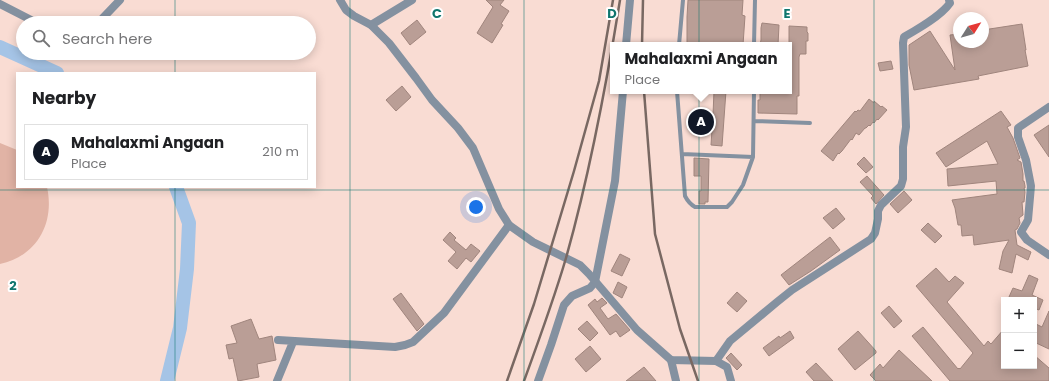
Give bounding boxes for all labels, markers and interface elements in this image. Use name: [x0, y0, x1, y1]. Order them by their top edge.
text: C: [432, 4, 442, 23]
text: D: [607, 4, 617, 23]
text: E: [783, 4, 791, 23]
north arrow: [953, 12, 989, 48]
search box: [16, 16, 316, 60]
icon: search: [30, 27, 52, 49]
text: Search here: [62, 28, 152, 49]
popup: [610, 42, 792, 94]
text: Mahalaxmi Angaan: [624, 48, 778, 69]
text: Place: [624, 70, 660, 89]
text: Nearby: [32, 86, 96, 110]
pin: A: [688, 107, 714, 137]
text: Mahalaxmi Angaan: [71, 132, 224, 153]
text: A: [41, 142, 51, 161]
text: 210 m: [262, 142, 299, 161]
text: Place: [71, 154, 106, 173]
your location: [466, 197, 486, 217]
text: 2: [9, 276, 17, 295]
map controls: [1001, 297, 1037, 369]
button: +: [1001, 297, 1037, 333]
button: −: [1001, 333, 1037, 369]

